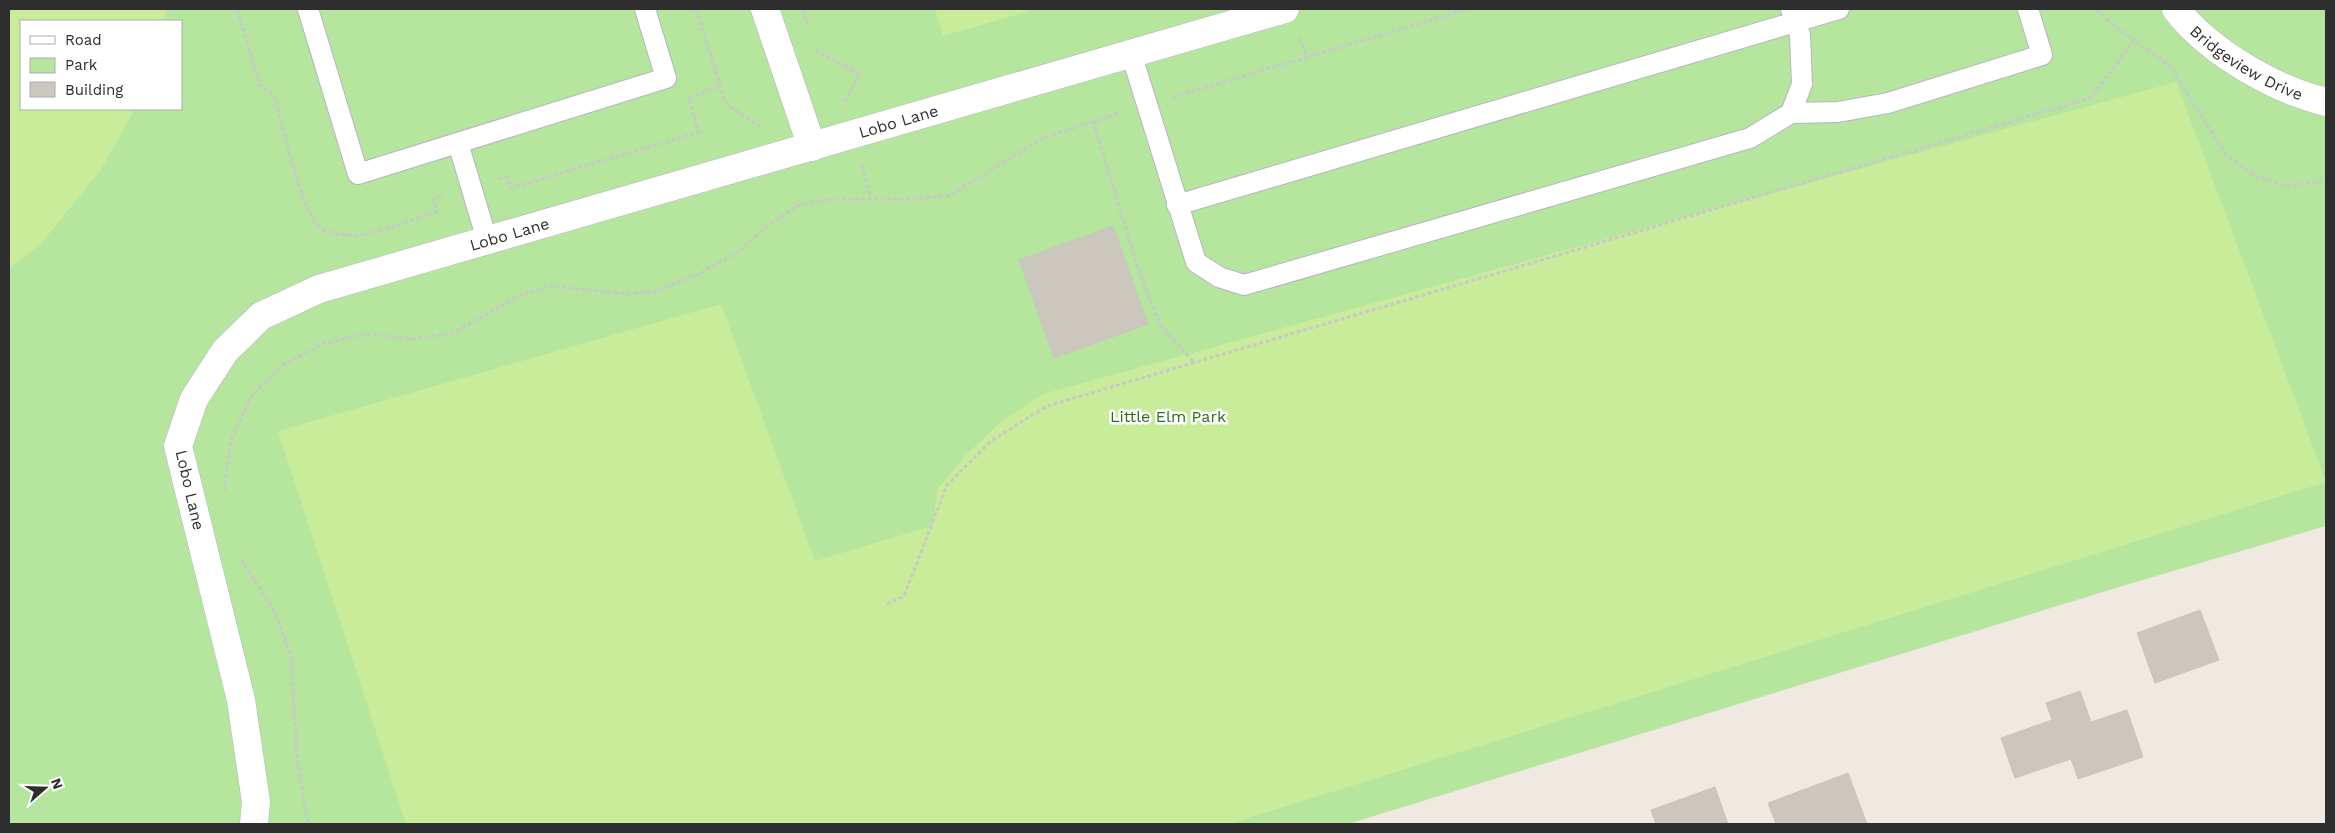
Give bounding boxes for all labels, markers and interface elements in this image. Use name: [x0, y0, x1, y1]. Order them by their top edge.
legend: [20, 20, 182, 110]
street label: Bridgeview Drive: [2186, 21, 2306, 104]
text: Road: [65, 31, 102, 49]
text: Park: [65, 56, 98, 74]
text: Building: [65, 81, 123, 99]
street label: Lobo Lane: [856, 101, 940, 142]
street label: Lobo Lane: [467, 213, 551, 254]
park label: Little Elm Park: [1110, 407, 1226, 426]
street label: Lobo Lane: [172, 448, 208, 532]
north arrow: [20, 763, 70, 813]
text: N: [48, 776, 67, 791]

